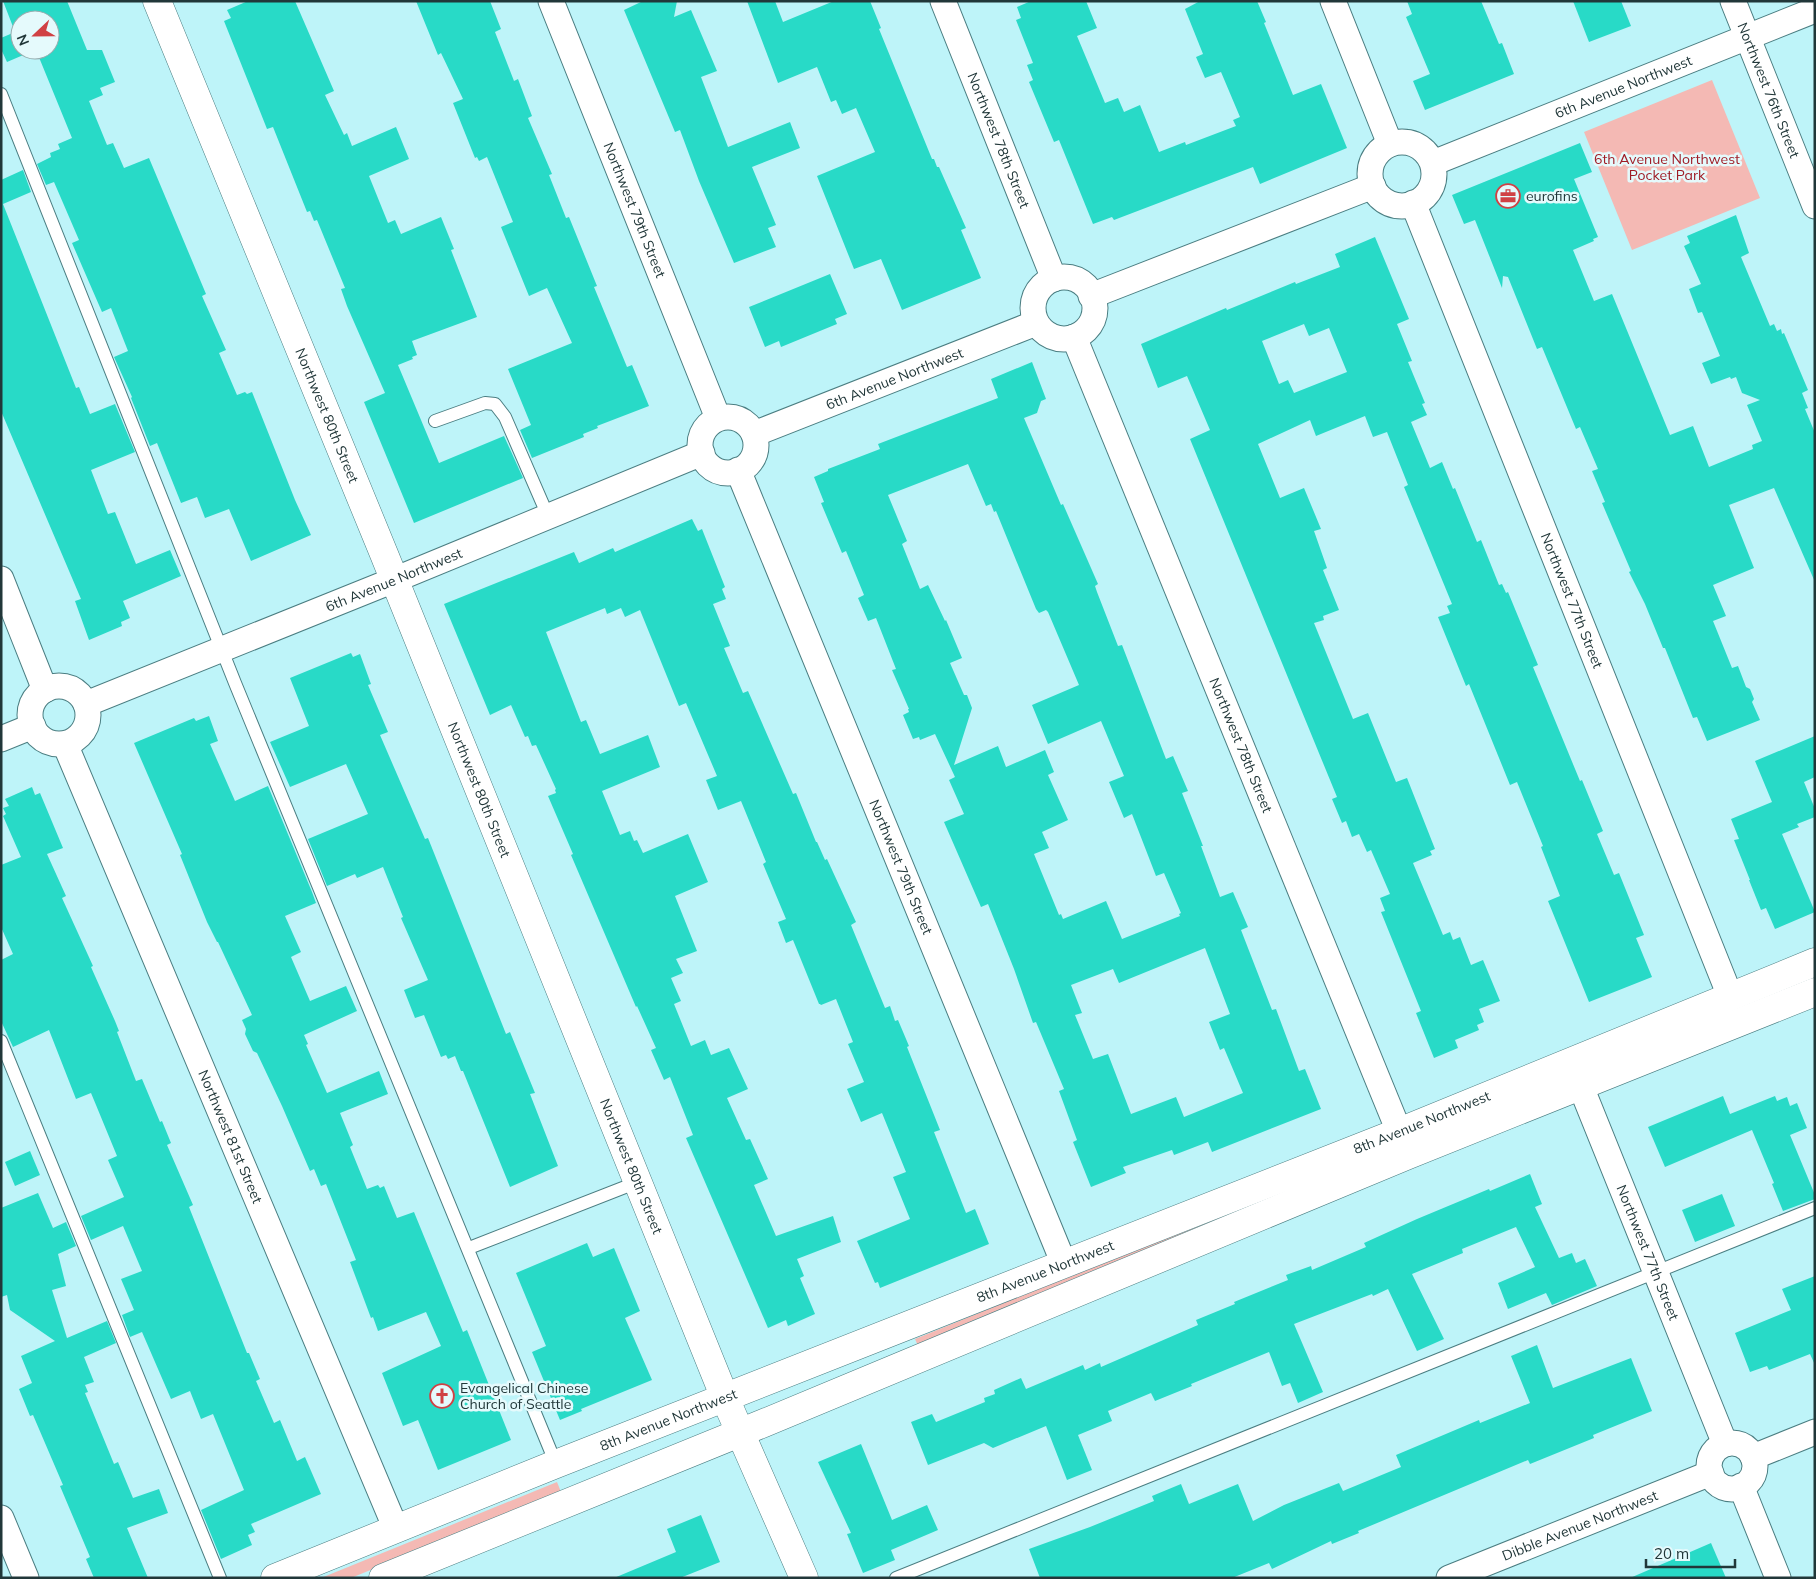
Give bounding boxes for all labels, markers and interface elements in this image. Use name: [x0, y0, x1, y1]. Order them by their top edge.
north arrow: [10, 10, 60, 60]
street label: Northwest 76th Street: [1733, 20, 1804, 161]
text: N: [13, 32, 33, 48]
street label: 6th Avenue Northwest: [1552, 51, 1695, 122]
street label: Northwest 78th Street: [963, 70, 1034, 211]
street label: Northwest 79th Street: [599, 139, 670, 280]
park label: 6th Avenue Northwest Pocket Park: [1594, 150, 1740, 184]
office icon: eurofins: [1495, 183, 1521, 209]
place label: eurofins: [1526, 187, 1578, 205]
street label: 6th Avenue Northwest: [823, 344, 966, 414]
street label: Northwest 80th Street: [291, 345, 363, 486]
street label: Northwest 77th Street: [1537, 530, 1607, 671]
street label: 6th Avenue Northwest: [323, 544, 465, 616]
street label: Northwest 78th Street: [1205, 675, 1277, 816]
street label: Northwest 80th Street: [444, 719, 515, 860]
street label: Northwest 79th Street: [865, 797, 937, 937]
street label: Northwest 81st Street: [194, 1067, 267, 1206]
street label: 8th Avenue Northwest: [1351, 1087, 1493, 1158]
street label: Northwest 80th Street: [596, 1096, 667, 1237]
street label: Northwest 77th Street: [1612, 1182, 1683, 1323]
street label: 8th Avenue Northwest: [974, 1236, 1117, 1306]
place label: Evangelical Chinese Church of Seattle: [460, 1379, 588, 1413]
church icon: Evangelical Chinese Church of Seattle: [429, 1383, 455, 1409]
street label: 8th Avenue Northwest: [597, 1385, 740, 1455]
street label: Dibble Avenue Northwest: [1499, 1486, 1660, 1565]
scale bar: [1646, 1536, 1735, 1568]
text: 20 m: [1654, 1544, 1689, 1563]

